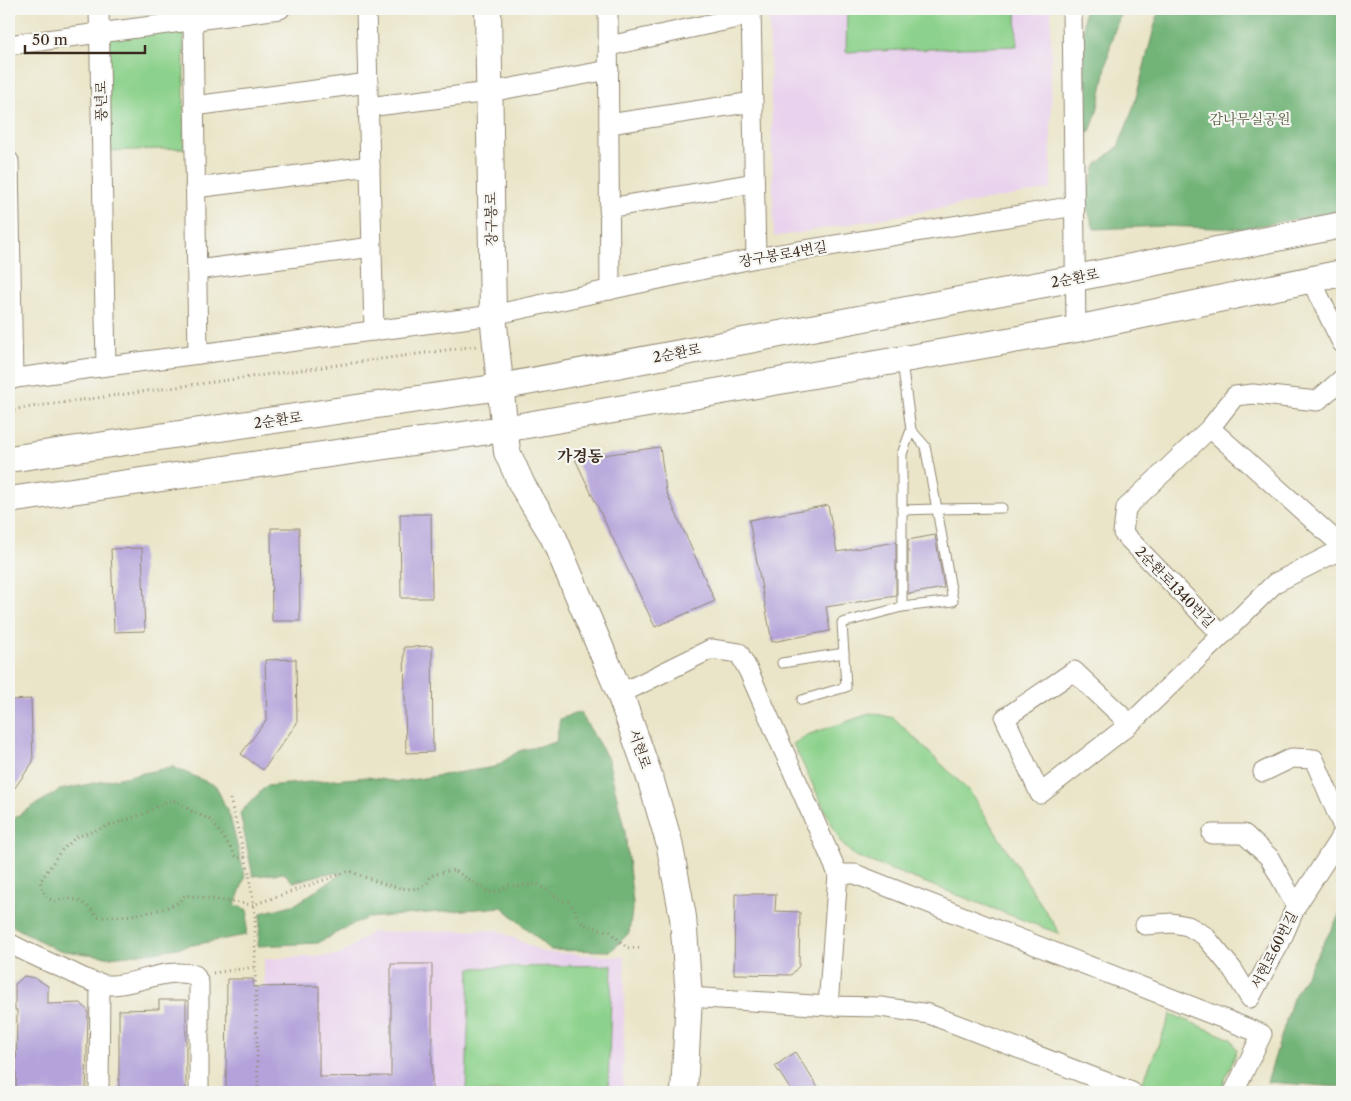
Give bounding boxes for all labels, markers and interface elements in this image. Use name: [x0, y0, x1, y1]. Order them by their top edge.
scale bar: [25, 22, 145, 54]
text: 50 m: [32, 30, 68, 49]
street label: 풍년로: [92, 80, 110, 121]
park label: 감나무실공원: [1209, 110, 1291, 128]
street label: 장구봉로: [482, 191, 500, 246]
street label: 장구봉로4번길: [737, 237, 829, 271]
street label: 2순환로: [1049, 264, 1101, 291]
street label: 2순환로: [651, 339, 703, 366]
street label: 2순환로: [253, 408, 304, 432]
district label: 가경동: [557, 446, 604, 466]
street label: 2순환로1340번길: [1132, 543, 1218, 631]
street label: 서현로: [625, 727, 655, 772]
street label: 서현로60번길: [1247, 908, 1301, 992]

